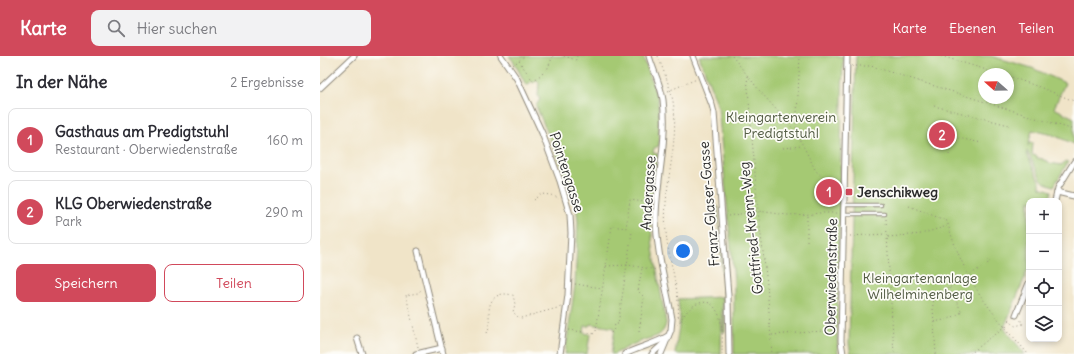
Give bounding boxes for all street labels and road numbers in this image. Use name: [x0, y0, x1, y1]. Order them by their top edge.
street label: Pointengasse: [546, 130, 588, 214]
street label: Franz-Glaser-Gasse: [695, 141, 723, 267]
street label: Andergasse: [636, 155, 660, 231]
street label: Gottfried-Krenn-Weg: [735, 161, 767, 295]
street label: Oberwiedenstraße: [821, 218, 841, 336]

